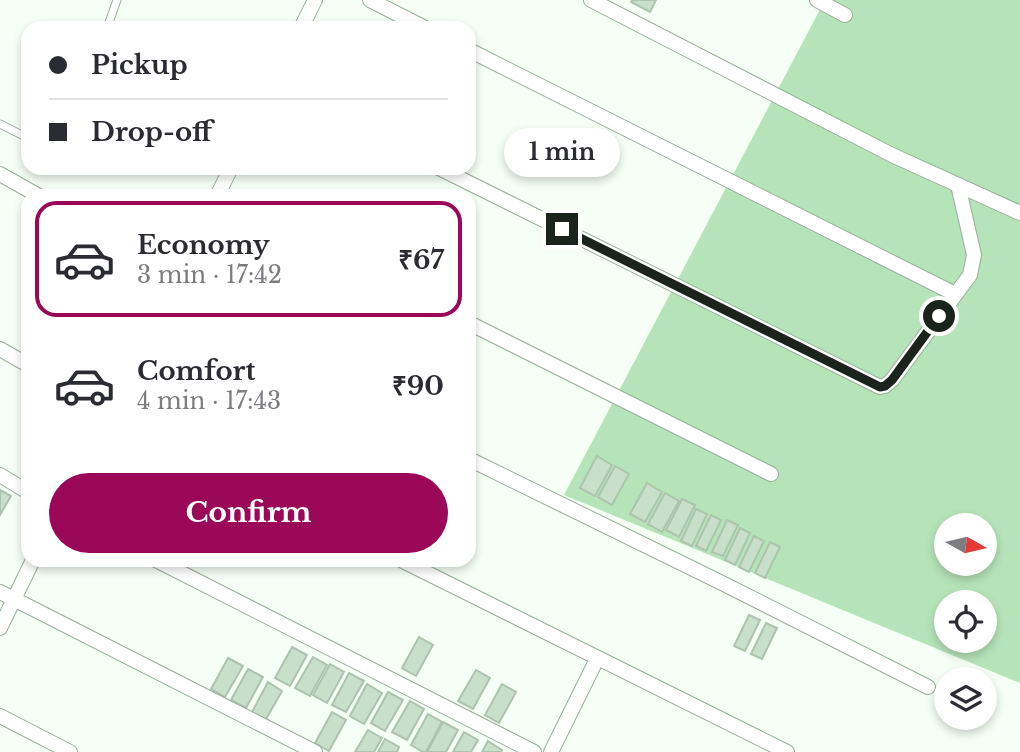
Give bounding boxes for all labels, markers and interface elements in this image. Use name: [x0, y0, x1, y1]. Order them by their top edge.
text: Pickup: [91, 49, 188, 81]
text: Drop-off: [91, 116, 212, 148]
callout: 1 min: [504, 128, 620, 176]
text: 1 min: [529, 138, 595, 166]
route end: [546, 213, 578, 245]
icon: car: [53, 228, 116, 291]
text: Economy: [137, 229, 270, 261]
text: ₹67: [398, 244, 444, 276]
text: 3 min · 17:42: [137, 261, 282, 289]
route start: [923, 300, 955, 332]
icon: car: [53, 354, 116, 417]
text: Comfort: [137, 355, 255, 387]
text: ₹90: [392, 370, 444, 402]
text: 4 min · 17:43: [137, 387, 281, 415]
button: Confirm: [49, 473, 448, 553]
north arrow: [934, 513, 998, 576]
map controls: [934, 513, 997, 730]
button: locate: [934, 590, 997, 653]
button: layers: [934, 667, 997, 730]

